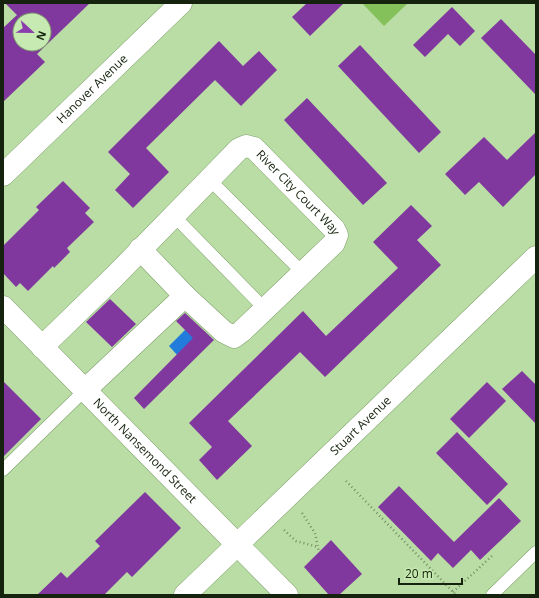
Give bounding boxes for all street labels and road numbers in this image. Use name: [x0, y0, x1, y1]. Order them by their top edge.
street label: Hanover Avenue: [53, 50, 131, 127]
street label: River City Court Way: [253, 146, 345, 239]
street label: Stuart Avenue: [326, 392, 395, 459]
street label: North Nansemond Street: [90, 394, 201, 507]

